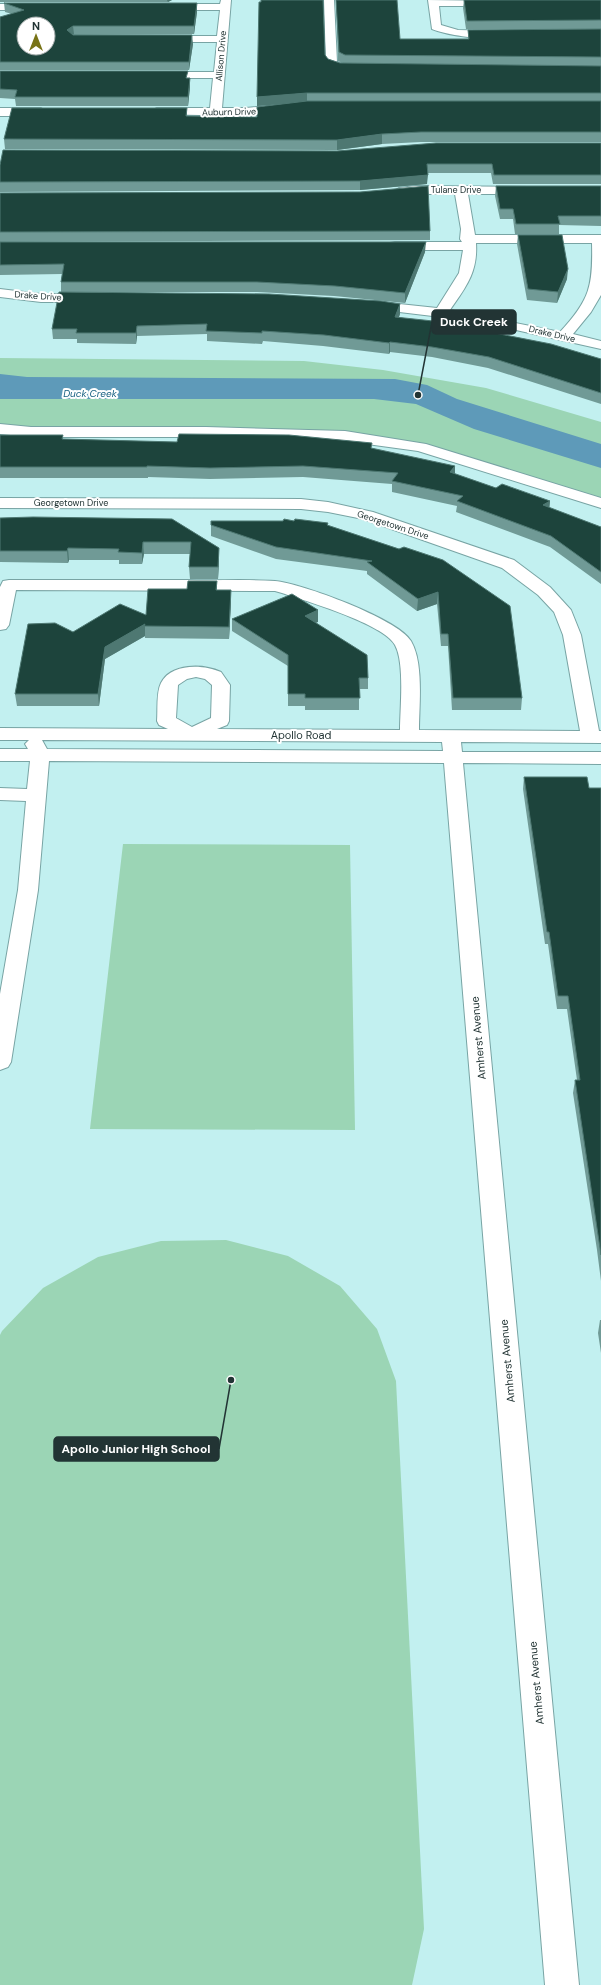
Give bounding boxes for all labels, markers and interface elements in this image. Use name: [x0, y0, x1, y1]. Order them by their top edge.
north arrow: [16, 16, 56, 56]
text: N: [32, 19, 40, 33]
street label: Allison Drive: [213, 30, 229, 82]
street label: Auburn Drive: [202, 106, 256, 118]
street label: Tulane Drive: [431, 184, 481, 196]
street label: Drake Drive: [14, 288, 62, 304]
callout: Duck Creek: [432, 310, 516, 334]
text: Duck Creek: [440, 314, 508, 330]
street label: Drake Drive: [528, 323, 576, 345]
water label: Duck Creek: [63, 387, 118, 400]
street label: Georgetown Drive: [34, 497, 108, 509]
street label: Georgetown Drive: [356, 508, 430, 542]
street label: Apollo Road: [271, 728, 331, 742]
street label: Amherst Avenue: [467, 996, 489, 1080]
street label: Amherst Avenue: [496, 1319, 518, 1403]
callout: Apollo Junior High School: [54, 1437, 219, 1461]
text: Apollo Junior High School: [62, 1441, 210, 1457]
street label: Amherst Avenue: [525, 1641, 547, 1725]

